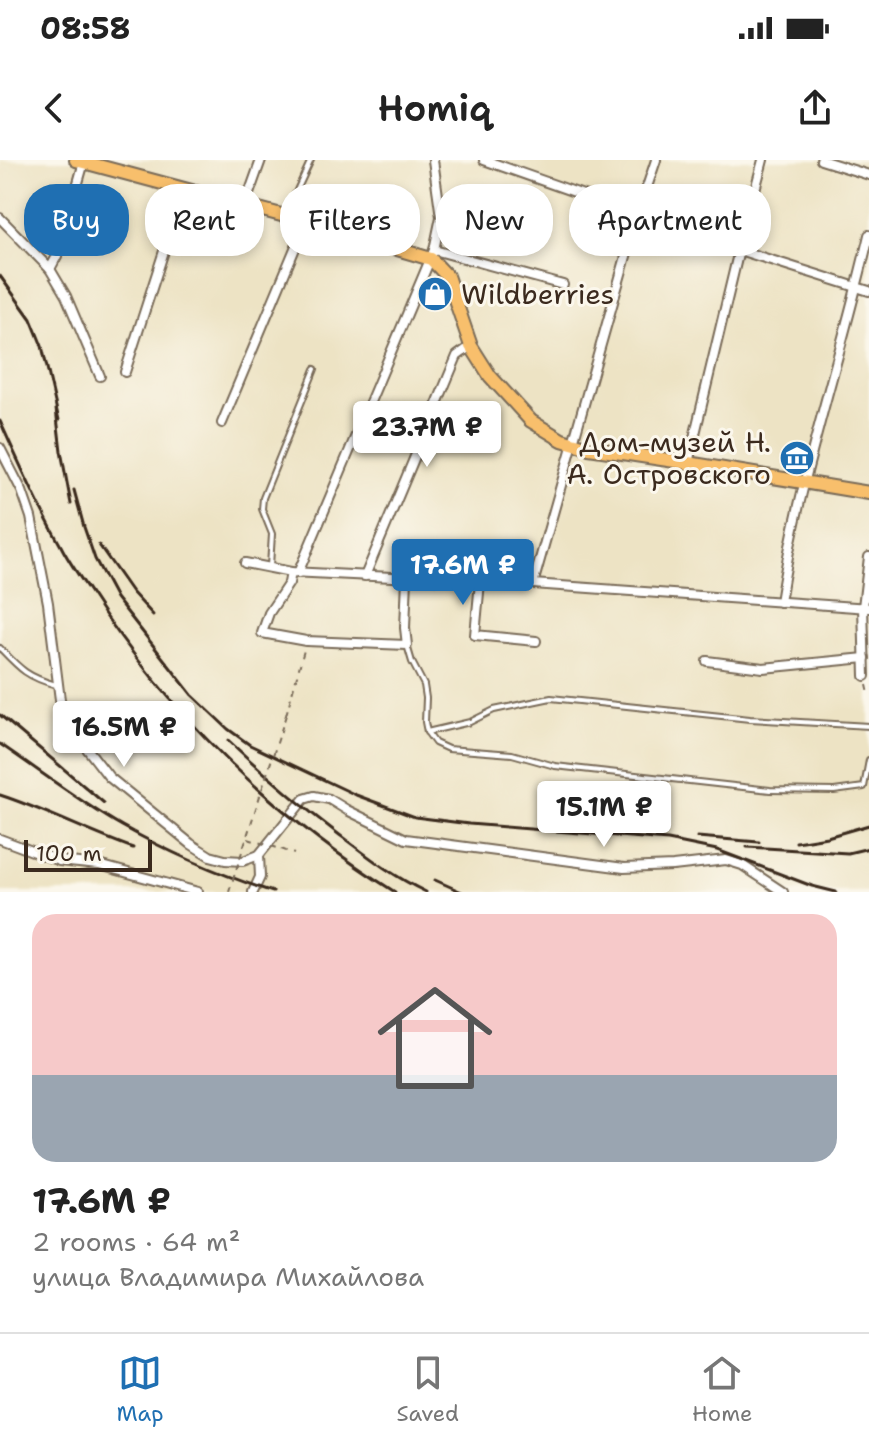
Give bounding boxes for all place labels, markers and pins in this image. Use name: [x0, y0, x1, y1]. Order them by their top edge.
shop icon: Wildberries: [416, 275, 454, 313]
place label: Wildberries: [461, 275, 614, 313]
pin: 23.7M ₽: [353, 401, 501, 469]
place label: Дом-музей Н. А. Островского: [566, 423, 771, 493]
museum icon: Дом-музей Н. А. Островского: [778, 439, 816, 477]
pin: 17.6M ₽: [389, 539, 537, 607]
pin: 16.5M ₽: [50, 701, 198, 769]
pin: 15.1M ₽: [530, 781, 678, 849]

